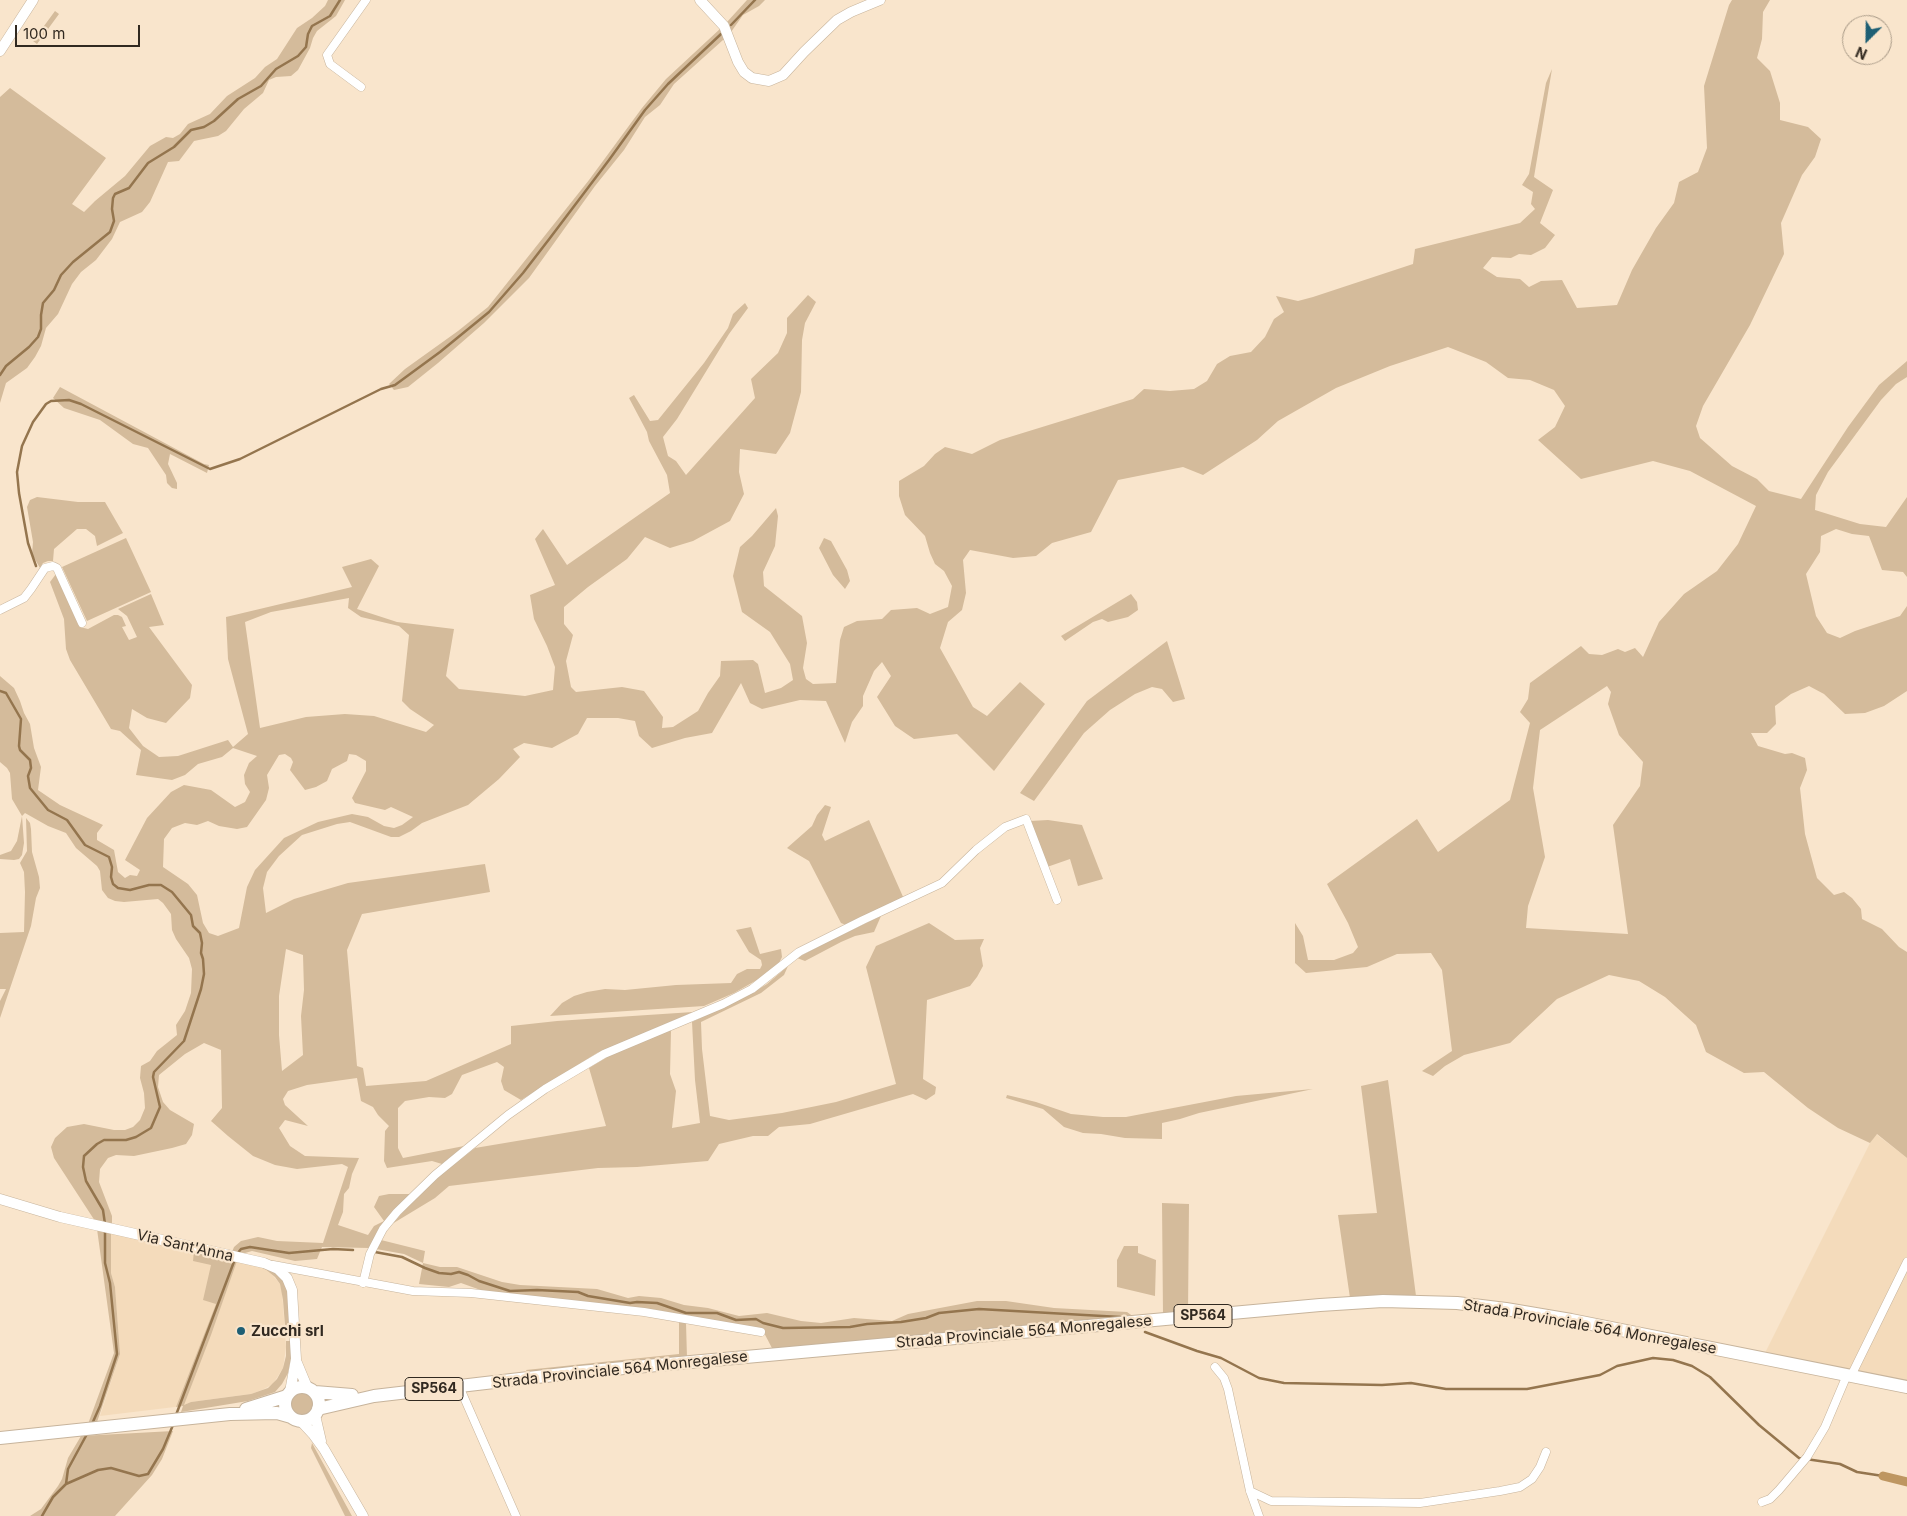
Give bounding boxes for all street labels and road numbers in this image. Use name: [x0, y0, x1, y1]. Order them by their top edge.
street label: Via Sant'Anna: [135, 1226, 235, 1266]
street label: Strada Provinciale 564 Monregalese: [1462, 1296, 1718, 1358]
road number: SP564: [1174, 1304, 1232, 1328]
street label: Strada Provinciale 564 Monregalese: [895, 1312, 1153, 1352]
street label: Strada Provinciale 564 Monregalese: [491, 1348, 749, 1392]
road number: SP564: [405, 1378, 463, 1400]

